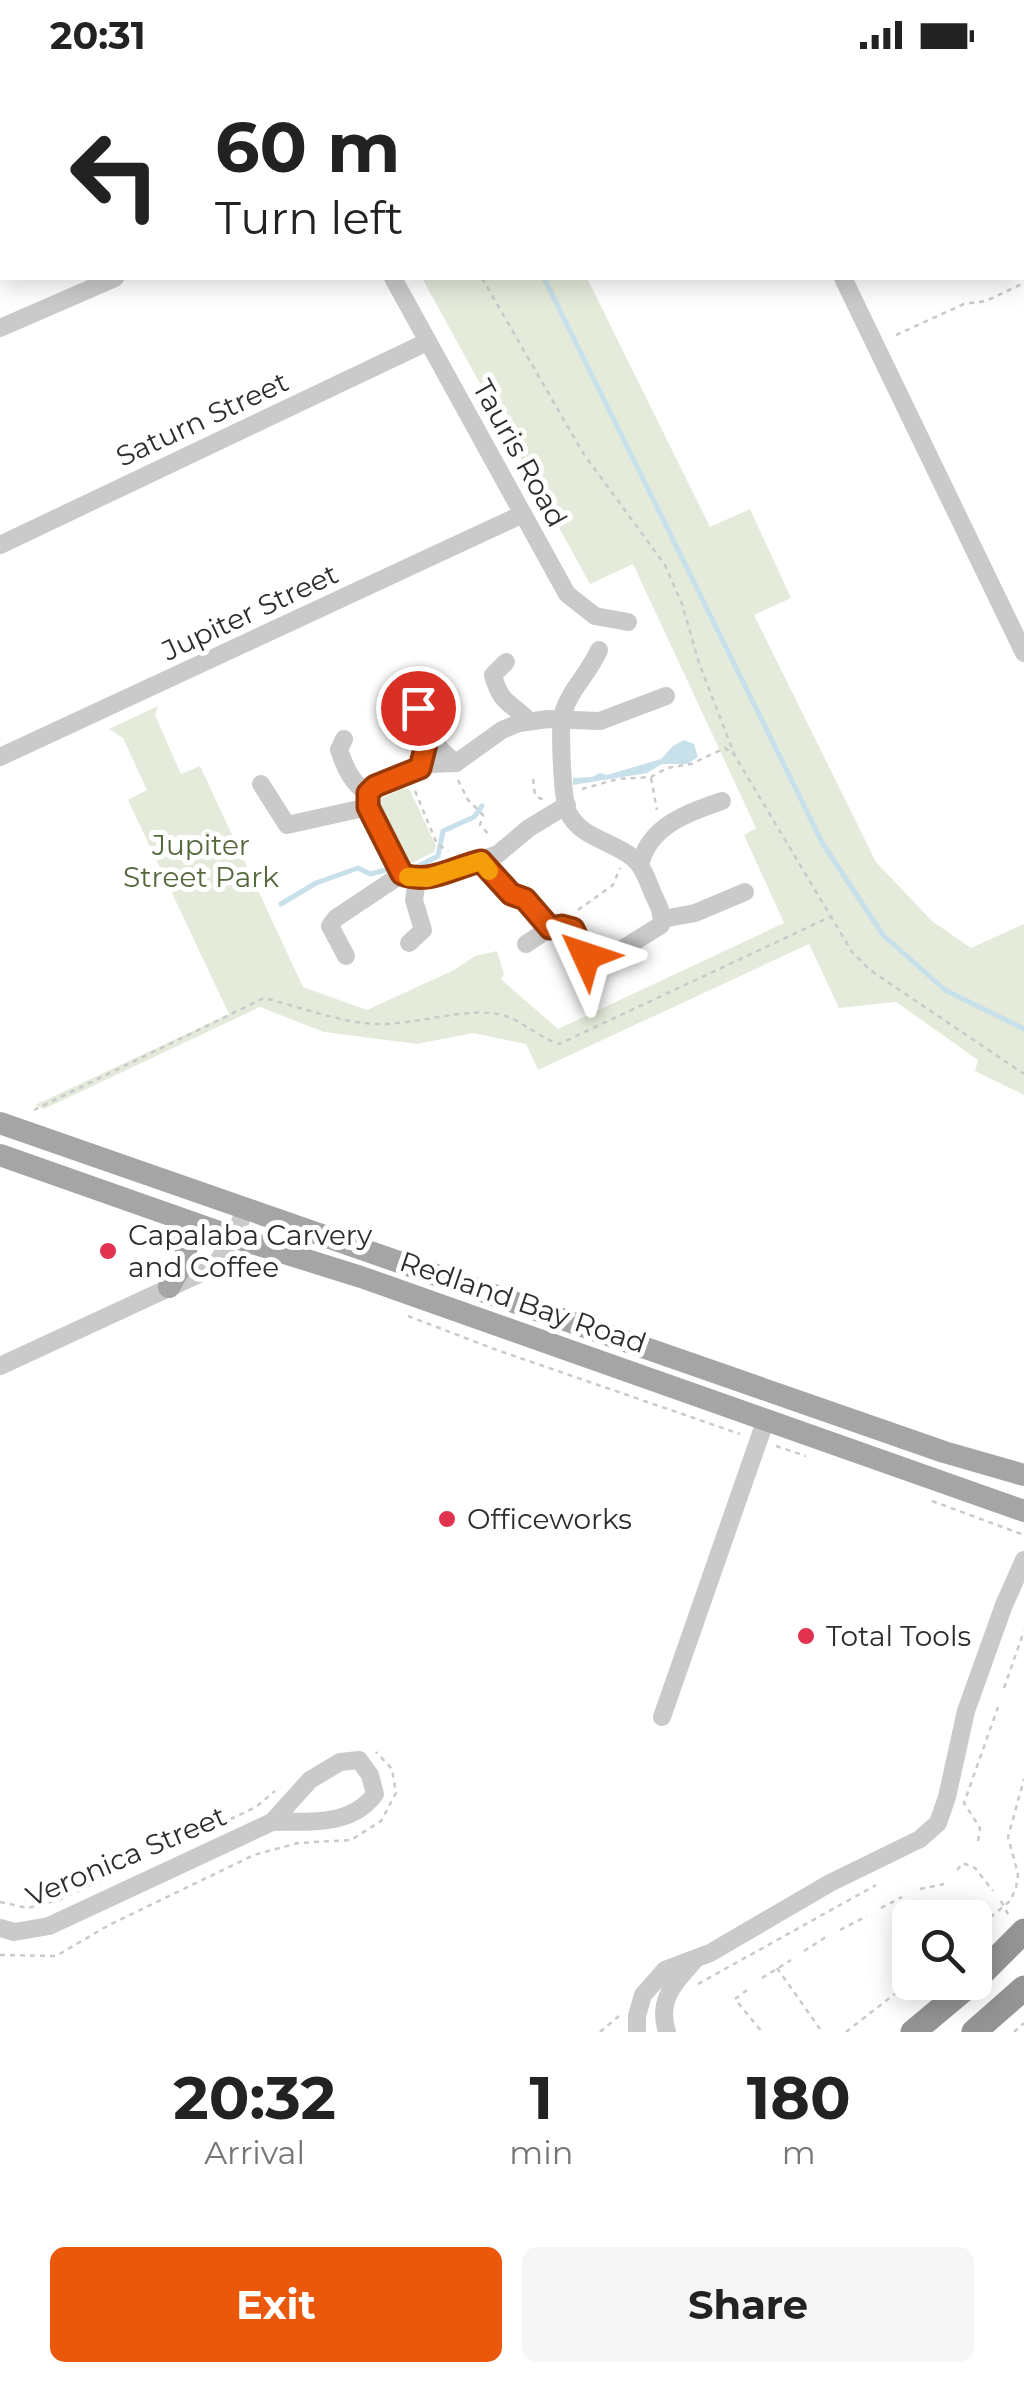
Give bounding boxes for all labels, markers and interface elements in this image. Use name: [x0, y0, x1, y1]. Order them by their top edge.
text: 20:31: [50, 12, 146, 59]
text: 60 m: [215, 104, 400, 190]
icon: left: [50, 110, 180, 240]
text: Turn left: [215, 190, 403, 245]
street label: Saturn Street: [111, 364, 293, 474]
street label: Tauris Road: [466, 373, 574, 533]
street label: Jupiter Street: [156, 556, 343, 668]
pin: [376, 666, 461, 751]
icon: arrive: [391, 681, 446, 736]
park label: Jupiter Street Park: [123, 828, 279, 894]
position arrow: [534, 904, 638, 1008]
place label: Capalaba Carvery and Coffee: [128, 1218, 373, 1284]
marker: Capalaba Carvery and Coffee: [97, 1240, 119, 1262]
street label: Redland Bay Road: [395, 1244, 651, 1360]
place label: Officeworks: [467, 1502, 632, 1536]
marker: Officeworks: [436, 1508, 458, 1530]
place label: Total Tools: [826, 1619, 971, 1653]
marker: Total Tools: [795, 1625, 817, 1647]
street label: Veronica Street: [21, 1799, 231, 1913]
map controls: [892, 1900, 992, 2000]
button: search: [892, 1900, 992, 2000]
text: 20:32: [173, 2061, 336, 2134]
text: 1: [530, 2061, 553, 2134]
text: 180: [747, 2061, 851, 2134]
text: Arrival: [204, 2133, 305, 2172]
text: min: [509, 2133, 573, 2172]
text: m: [782, 2133, 816, 2172]
button: Exit: [50, 2247, 502, 2362]
button: Share: [522, 2247, 974, 2362]

